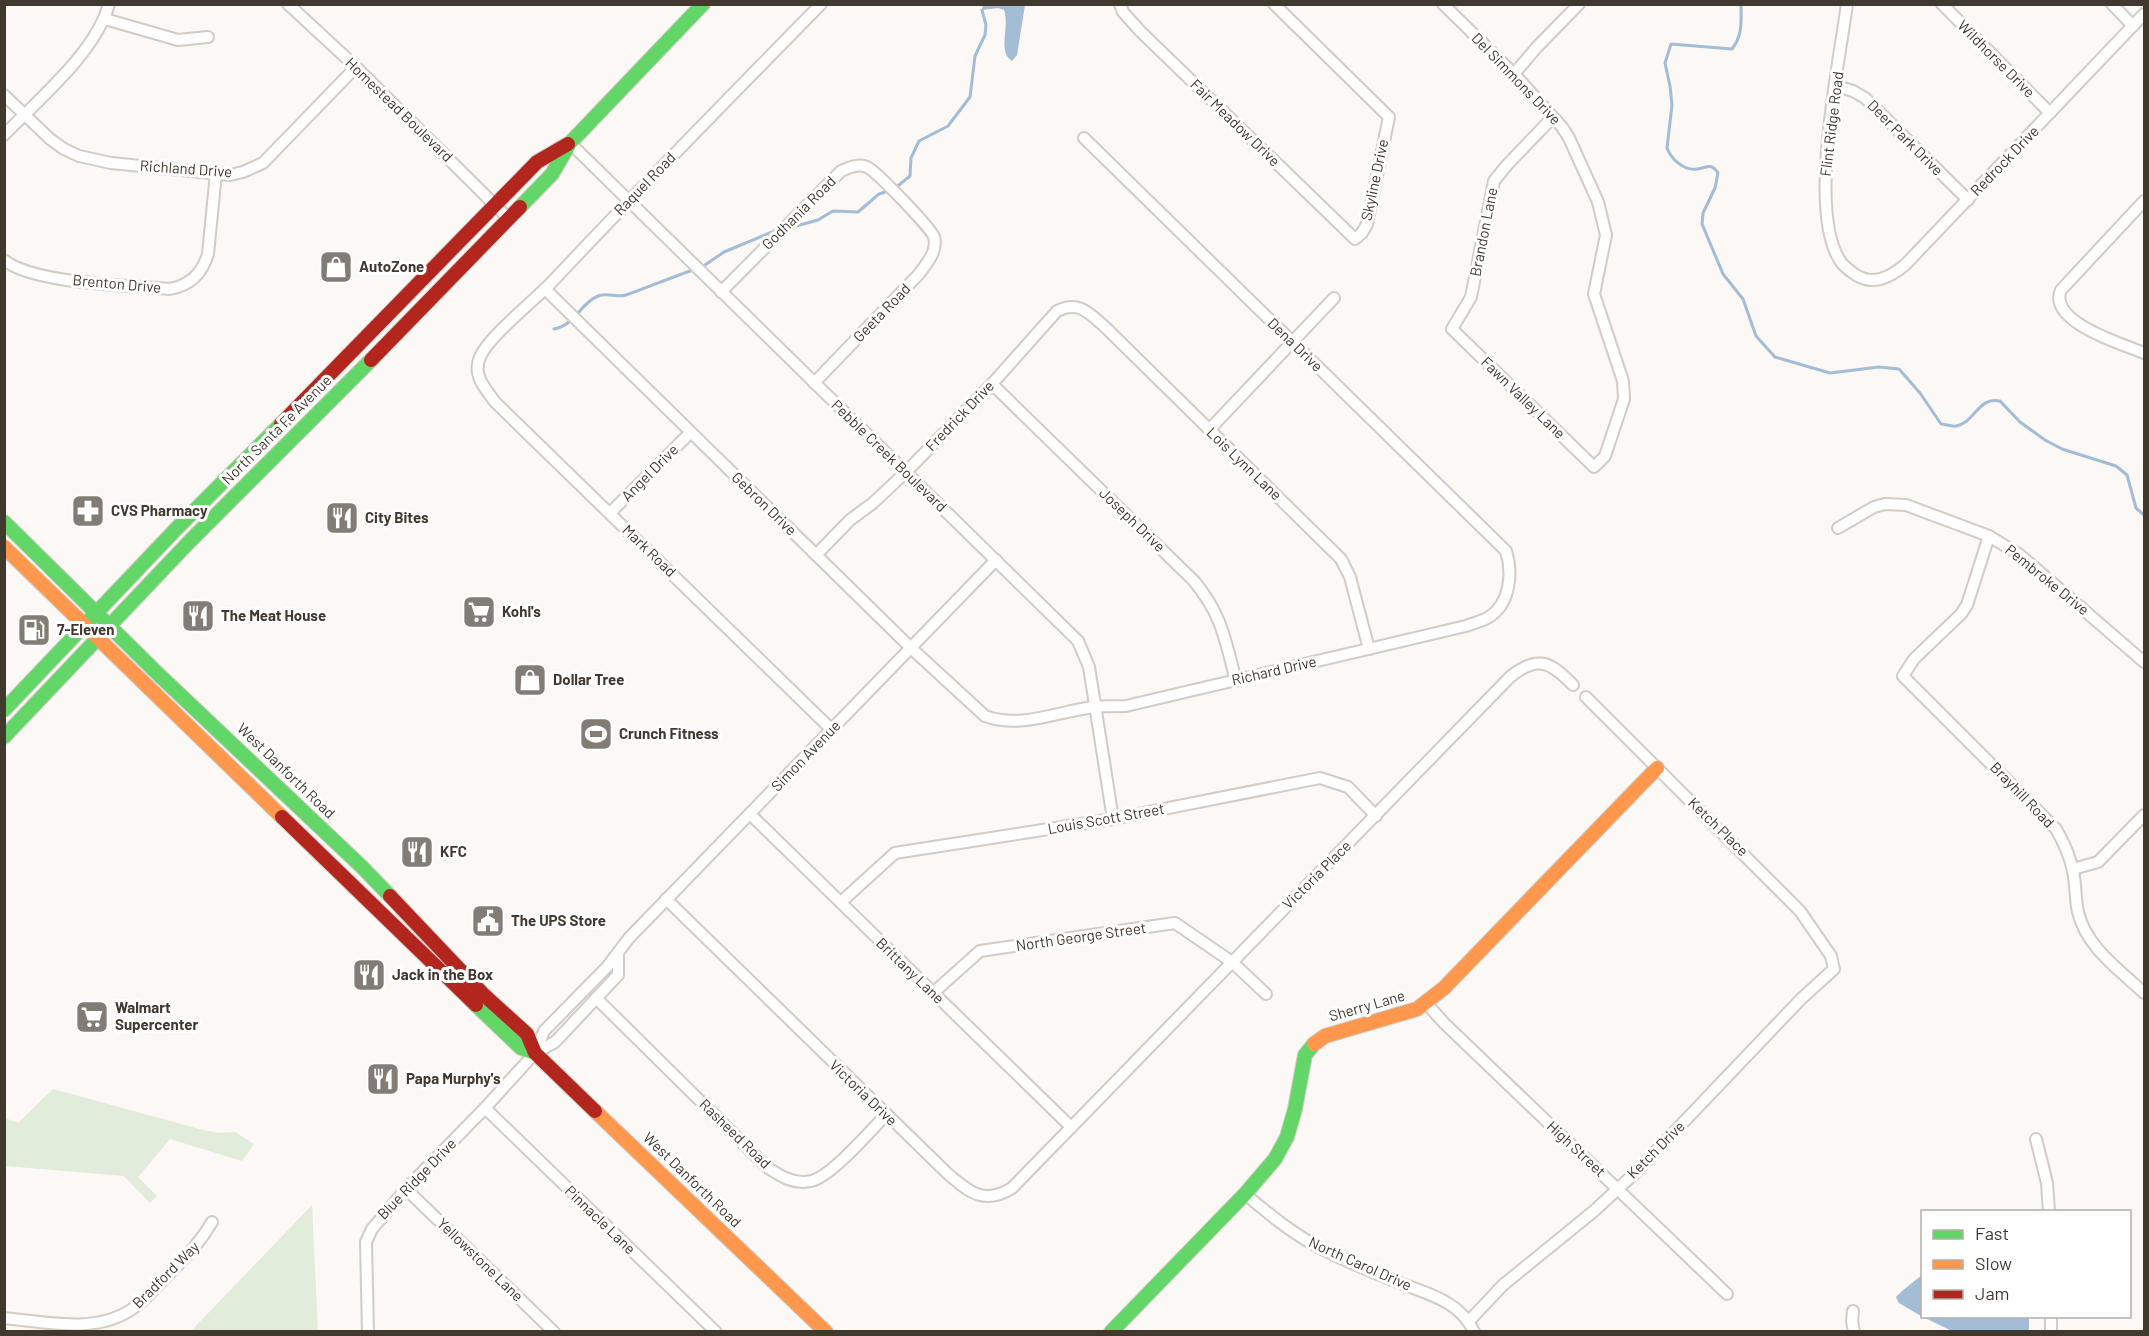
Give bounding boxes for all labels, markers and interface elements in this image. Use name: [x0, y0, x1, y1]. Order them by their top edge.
street label: Wildhorse Drive: [1954, 16, 2039, 101]
street label: Del Simmons Drive: [1468, 29, 1565, 128]
street label: Homestead Boulevard: [342, 53, 457, 165]
street label: Flint Ridge Road: [1816, 70, 1846, 177]
street label: Fair Meadow Drive: [1187, 75, 1284, 170]
street label: Deer Park Drive: [1864, 96, 1947, 179]
street label: Redrock Drive: [1966, 121, 2042, 199]
street label: Skyline Drive: [1357, 137, 1391, 222]
street label: Raquel Road: [610, 148, 679, 219]
street label: Richland Drive: [139, 156, 233, 180]
street label: Godhania Road: [758, 172, 839, 253]
street label: Brandon Lane: [1466, 186, 1500, 278]
shop icon: AutoZone: [318, 249, 354, 285]
place label: AutoZone: [359, 257, 424, 275]
street label: Brenton Drive: [72, 270, 162, 296]
street label: Geeta Road: [849, 279, 914, 345]
street label: Dena Drive: [1264, 314, 1327, 375]
street label: Fawn Valley Lane: [1478, 353, 1570, 442]
street label: North Santa Fe Avenue: [218, 371, 335, 488]
street label: Fredrick Drive: [921, 376, 997, 454]
street label: Pebble Creek Boulevard: [828, 395, 951, 515]
street label: Lois Lynn Lane: [1203, 423, 1286, 504]
street label: Angel Drive: [617, 440, 681, 504]
street label: Gebron Drive: [728, 468, 801, 539]
street label: Joseph Drive: [1096, 483, 1169, 555]
pharmacy icon: CVS Pharmacy: [70, 493, 106, 529]
restaurant icon: City Bites: [324, 500, 360, 536]
place label: CVS Pharmacy: [111, 501, 208, 519]
place label: City Bites: [365, 508, 429, 526]
street label: Mark Road: [619, 520, 680, 580]
street label: Pembroke Drive: [2002, 540, 2093, 618]
supermarket icon: Kohl's: [461, 594, 497, 630]
restaurant icon: The Meat House: [180, 598, 216, 634]
place label: Kohl's: [502, 602, 541, 620]
place label: The Meat House: [221, 606, 326, 624]
fuel station icon: 7-Eleven: [16, 612, 52, 648]
place label: 7-Eleven: [57, 620, 114, 638]
street label: Richard Drive: [1230, 652, 1318, 689]
shop icon: Dollar Tree: [512, 662, 548, 698]
place label: Dollar Tree: [553, 670, 624, 688]
sports icon: Crunch Fitness: [578, 716, 614, 752]
street label: Simon Avenue: [767, 716, 844, 795]
street label: West Danforth Road: [234, 719, 339, 822]
place label: Crunch Fitness: [619, 724, 719, 742]
street label: Brayhill Road: [1987, 758, 2058, 831]
street label: Ketch Place: [1685, 793, 1753, 859]
street label: Louis Scott Street: [1046, 799, 1166, 837]
restaurant icon: KFC: [399, 834, 435, 870]
street label: Victoria Place: [1278, 836, 1354, 912]
place label: KFC: [440, 842, 467, 860]
public building icon: The UPS Store: [470, 903, 506, 939]
place label: The UPS Store: [511, 911, 606, 929]
street label: North George Street: [1015, 918, 1147, 954]
street label: Brittany Lane: [873, 933, 948, 1007]
restaurant icon: Jack in the Box: [351, 957, 387, 993]
place label: Jack in the Box: [392, 965, 493, 983]
street label: Sherry Lane: [1327, 986, 1407, 1024]
place label: Walmart Supercenter: [115, 998, 198, 1033]
supermarket icon: Walmart Supercenter: [74, 999, 110, 1035]
street label: Victoria Drive: [826, 1056, 901, 1129]
restaurant icon: Papa Murphy's: [365, 1061, 401, 1097]
place label: Papa Murphy's: [406, 1069, 501, 1087]
street label: Rasheed Road: [696, 1095, 775, 1172]
street label: High Street: [1544, 1117, 1610, 1180]
street label: Ketch Drive: [1623, 1117, 1688, 1182]
street label: West Danforth Road: [640, 1128, 745, 1231]
street label: Blue Ridge Drive: [373, 1134, 459, 1223]
street label: Pinnacle Lane: [562, 1181, 640, 1257]
legend: [1921, 1210, 2131, 1318]
street label: Yellowstone Lane: [434, 1214, 527, 1305]
text: Fast: [1975, 1222, 2009, 1244]
street label: North Carol Drive: [1306, 1232, 1415, 1294]
street label: Bradford Way: [128, 1237, 202, 1311]
text: Slow: [1975, 1252, 2012, 1274]
text: Jam: [1975, 1282, 2009, 1304]

